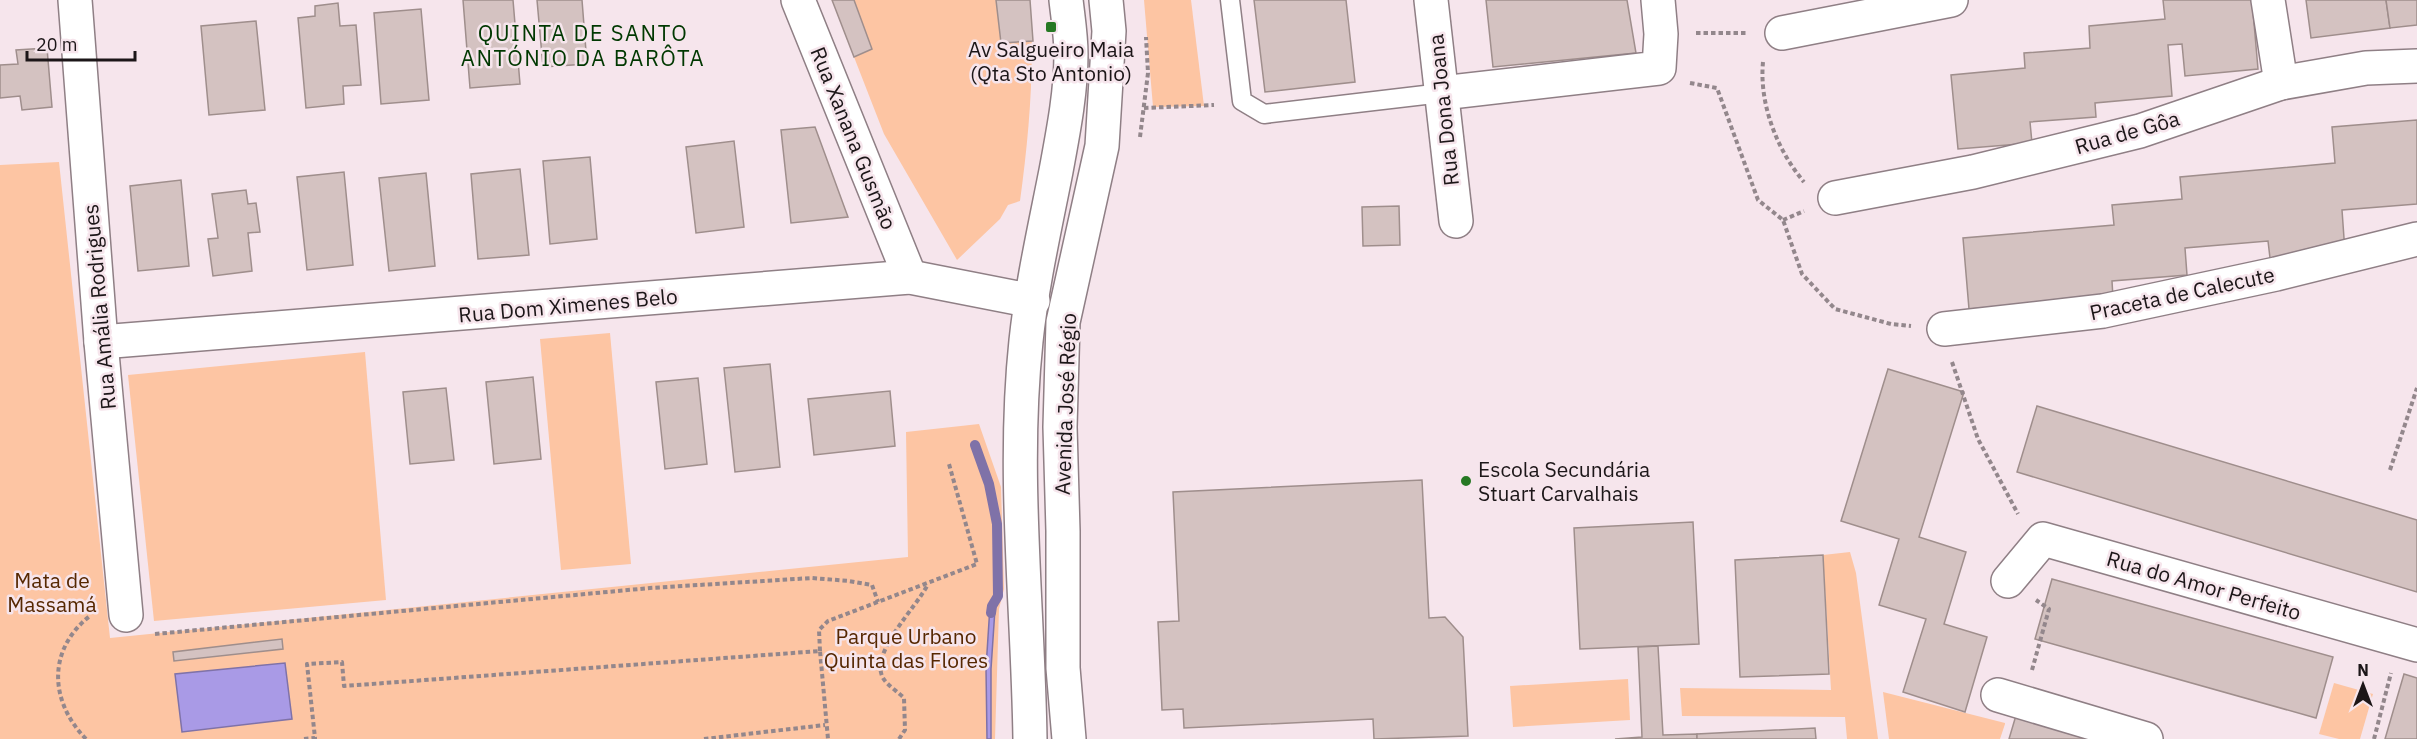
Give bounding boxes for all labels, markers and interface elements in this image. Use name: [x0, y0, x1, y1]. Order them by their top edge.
district label: QUINTA DE SANTO ANTÓNIO DA BARÔTA: [461, 18, 705, 72]
marker: Av Salgueiro Maia (Qta Sto Antonio): [1044, 20, 1058, 34]
scale bar: [27, 24, 135, 62]
text: 20 m: [36, 33, 78, 56]
street label: Rua Dona Joana: [1421, 33, 1465, 187]
place label: Av Salgueiro Maia (Qta Sto Antonio): [968, 35, 1134, 87]
street label: Rua Xanana Gusmão: [805, 42, 903, 234]
street label: Rua de Gôa: [2071, 104, 2183, 160]
street label: Rua Amália Rodrigues: [76, 203, 122, 411]
street label: Praceta de Calecute: [2087, 260, 2277, 326]
street label: Rua Dom Ximenes Belo: [457, 281, 679, 329]
street label: Avenida José Régio: [1048, 312, 1082, 496]
place label: Escola Secundária Stuart Carvalhais: [1478, 455, 1650, 507]
marker: Escola Secundária Stuart Carvalhais: [1459, 474, 1473, 488]
street label: Rua do Amor Perfeito: [2104, 544, 2304, 626]
park label: Mata de Massamá: [7, 566, 97, 618]
park label: Parque Urbano Quinta das Flores: [824, 622, 988, 674]
north arrow: [2333, 655, 2393, 715]
text: N: [2357, 660, 2369, 680]

